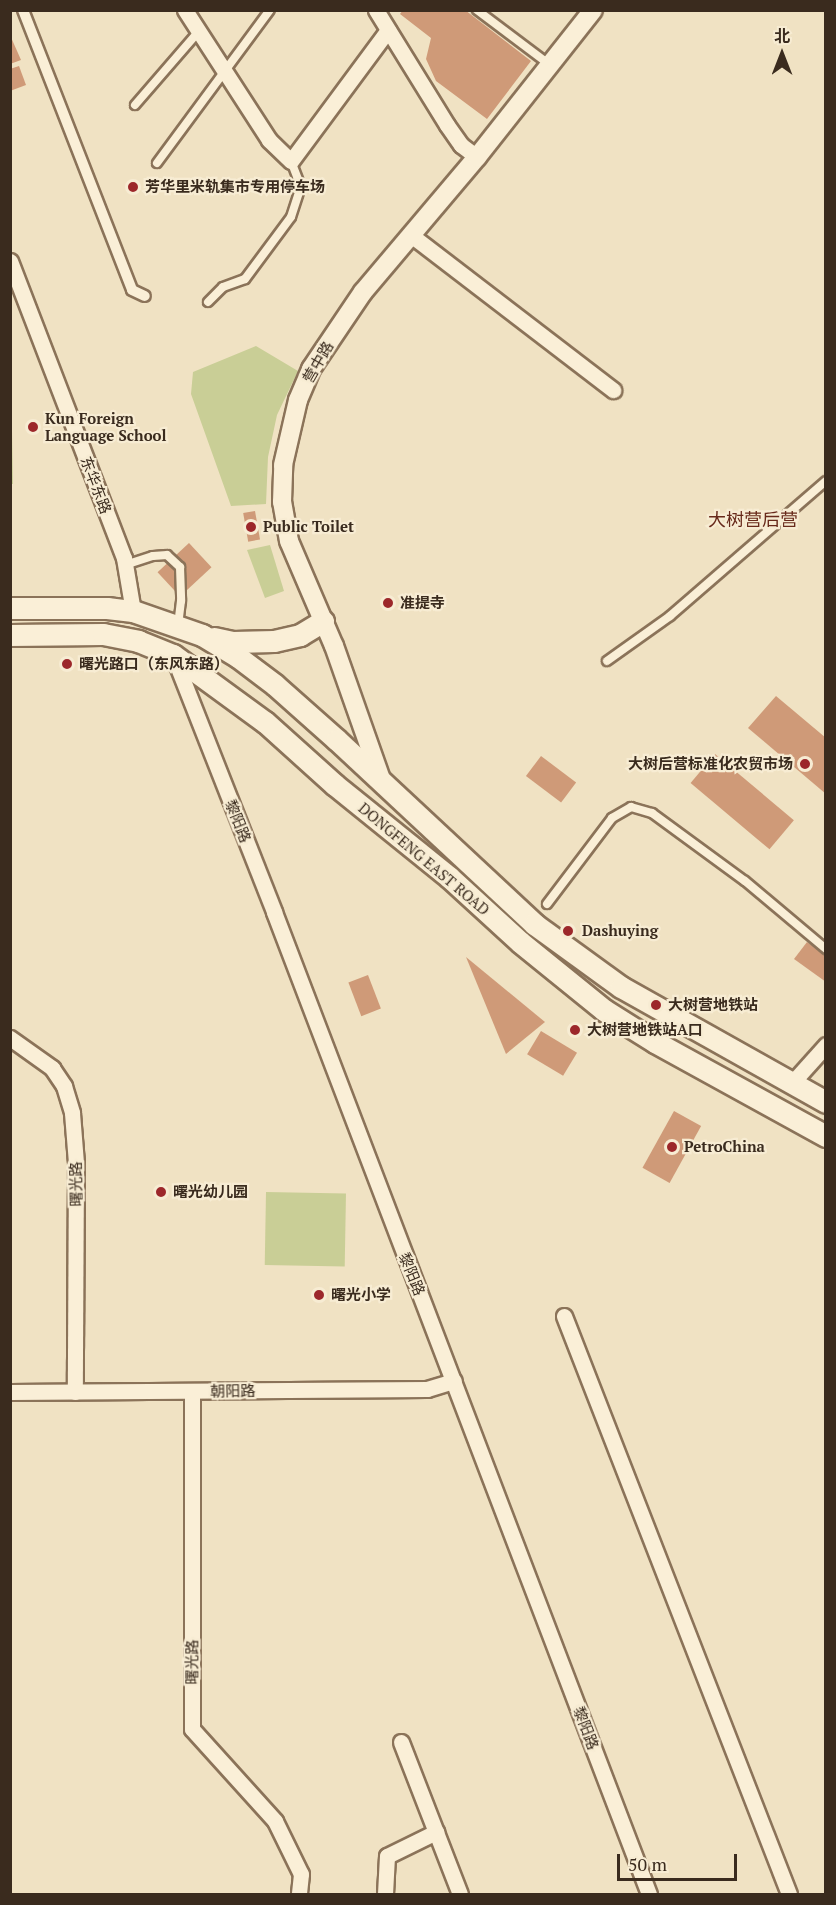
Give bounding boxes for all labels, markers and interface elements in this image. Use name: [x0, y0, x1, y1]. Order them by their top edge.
north arrow: [752, 24, 812, 84]
text: 北: [774, 25, 790, 47]
place label: 芳华里米轨集市专用停车场: [145, 178, 325, 196]
marker: 芳华里米轨集市专用停车场: [126, 180, 140, 194]
street label: 营中路: [299, 338, 337, 386]
place label: Kun Foreign Language School: [45, 409, 166, 444]
marker: Kun Foreign Language School: [26, 420, 40, 434]
street label: 东华东路: [77, 454, 115, 516]
district label: 大树营后营: [708, 508, 798, 530]
place label: Public Toilet: [263, 518, 354, 536]
marker: Public Toilet: [244, 520, 258, 534]
place label: 准提寺: [400, 594, 445, 612]
marker: 准提寺: [381, 596, 395, 610]
place label: 曙光路口（东风东路）: [79, 655, 229, 673]
marker: 曙光路口（东风东路）: [60, 657, 74, 671]
place label: 大树后营标准化农贸市场: [628, 755, 793, 773]
marker: 大树后营标准化农贸市场: [798, 757, 812, 771]
street label: 黎阳路: [221, 797, 255, 845]
street label: DONGFENG EAST ROAD: [355, 799, 493, 919]
marker: Dashuying: [559, 922, 577, 940]
place label: Dashuying: [582, 922, 658, 940]
place label: 大树营地铁站: [668, 996, 758, 1014]
marker: 大树营地铁站: [649, 998, 663, 1012]
place label: 大树营地铁站A口: [587, 1021, 703, 1039]
marker: 大树营地铁站A口: [568, 1023, 582, 1037]
place label: PetroChina: [684, 1138, 765, 1156]
marker: PetroChina: [665, 1140, 679, 1154]
street label: 曙光路: [67, 1161, 85, 1207]
place label: 曙光幼儿园: [173, 1183, 248, 1201]
marker: 曙光幼儿园: [154, 1185, 168, 1199]
street label: 黎阳路: [395, 1250, 429, 1298]
place label: 曙光小学: [331, 1286, 391, 1304]
marker: 曙光小学: [312, 1288, 326, 1302]
street label: 朝阳路: [210, 1382, 256, 1400]
street label: 曙光路: [183, 1640, 201, 1684]
street label: 黎阳路: [570, 1704, 602, 1752]
scale bar: [620, 1842, 740, 1880]
text: 50 m: [628, 1852, 667, 1876]

